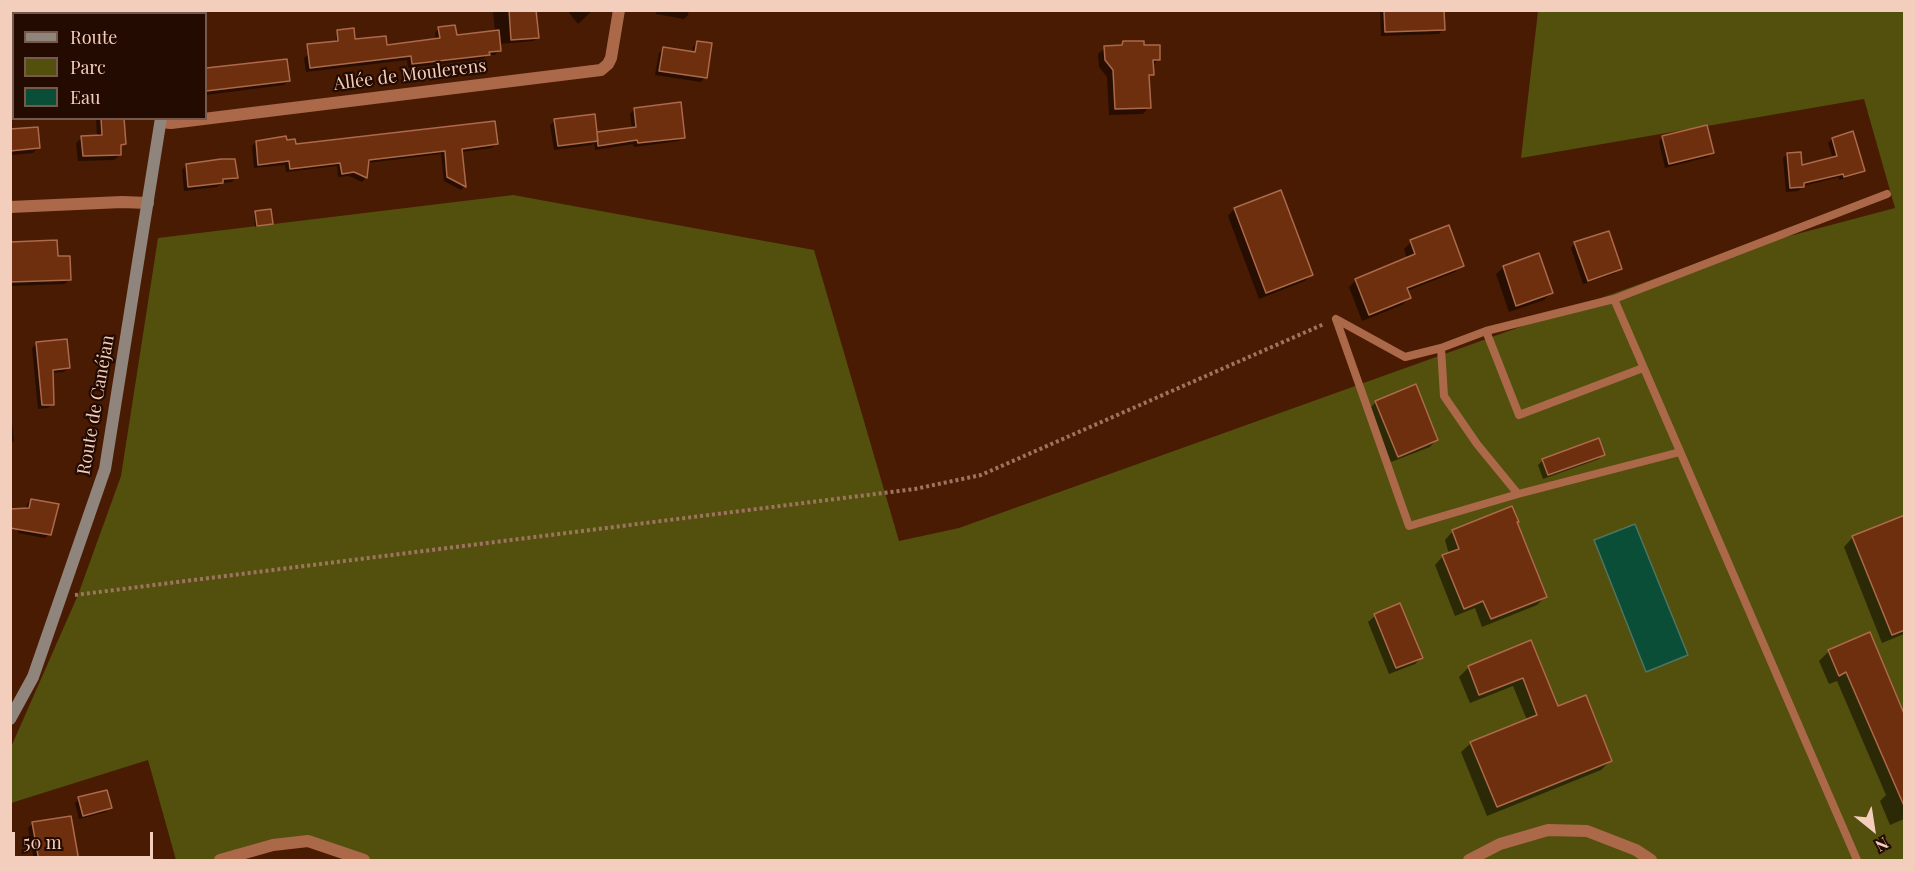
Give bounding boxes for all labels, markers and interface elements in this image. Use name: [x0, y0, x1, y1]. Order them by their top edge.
legend: [12, 12, 207, 120]
text: Route: [70, 25, 117, 49]
text: Parc: [70, 55, 106, 79]
street label: Allée de Moulerens: [333, 55, 487, 95]
text: Eau: [70, 85, 100, 109]
street label: Route de Canéjan: [73, 333, 119, 477]
north arrow: [1843, 799, 1903, 859]
scale bar: [15, 820, 156, 858]
text: 50 m: [23, 830, 62, 854]
text: N: [1872, 833, 1893, 857]

